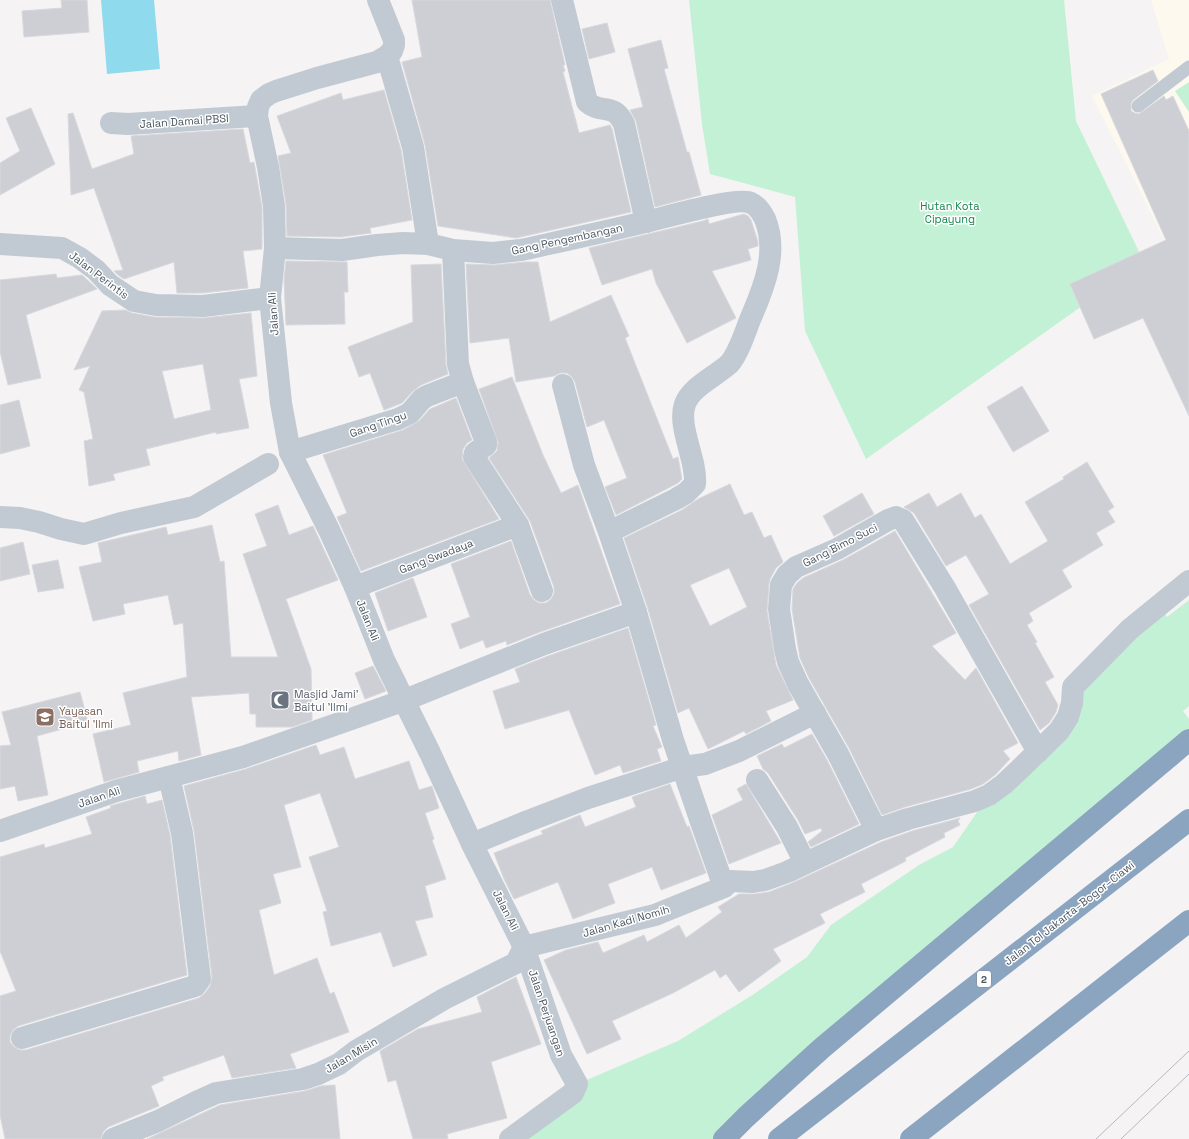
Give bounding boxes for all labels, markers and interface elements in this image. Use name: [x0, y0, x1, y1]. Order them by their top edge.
street label: Jalan Damai PBSI: [139, 111, 229, 131]
park label: Hutan Kota Cipayung: [920, 199, 980, 226]
street label: Gang Pengembangan: [510, 220, 624, 258]
street label: Jalan Perintis: [66, 248, 132, 302]
street label: Jalan Ali: [264, 292, 281, 336]
street label: Gang Tingu: [348, 408, 408, 440]
street label: Gang Bimo Suci: [800, 520, 880, 570]
street label: Gang Swadaya: [397, 535, 476, 577]
street label: Jalan Ali: [353, 597, 383, 643]
place label: Masjid Jami' Baitul 'Ilmi: [294, 687, 359, 714]
mosque icon: Masjid Jami' Baitul 'Ilmi: [269, 689, 291, 711]
place label: Yayasan Baitul 'Ilmi: [59, 704, 113, 731]
school or university icon: Yayasan Baitul 'Ilmi: [34, 706, 56, 728]
street label: Jalan Ali: [76, 783, 122, 811]
street label: Jalan Tol Jakarta–Bogor–Ciawi: [1001, 858, 1137, 968]
street label: Jalan Ali: [490, 888, 522, 933]
street label: Jalan Kadi Nomih: [581, 902, 671, 940]
street label: Jalan Perjuangan: [526, 968, 568, 1058]
road number: 2: [977, 971, 991, 987]
street label: Jalan Misin: [322, 1034, 380, 1076]

